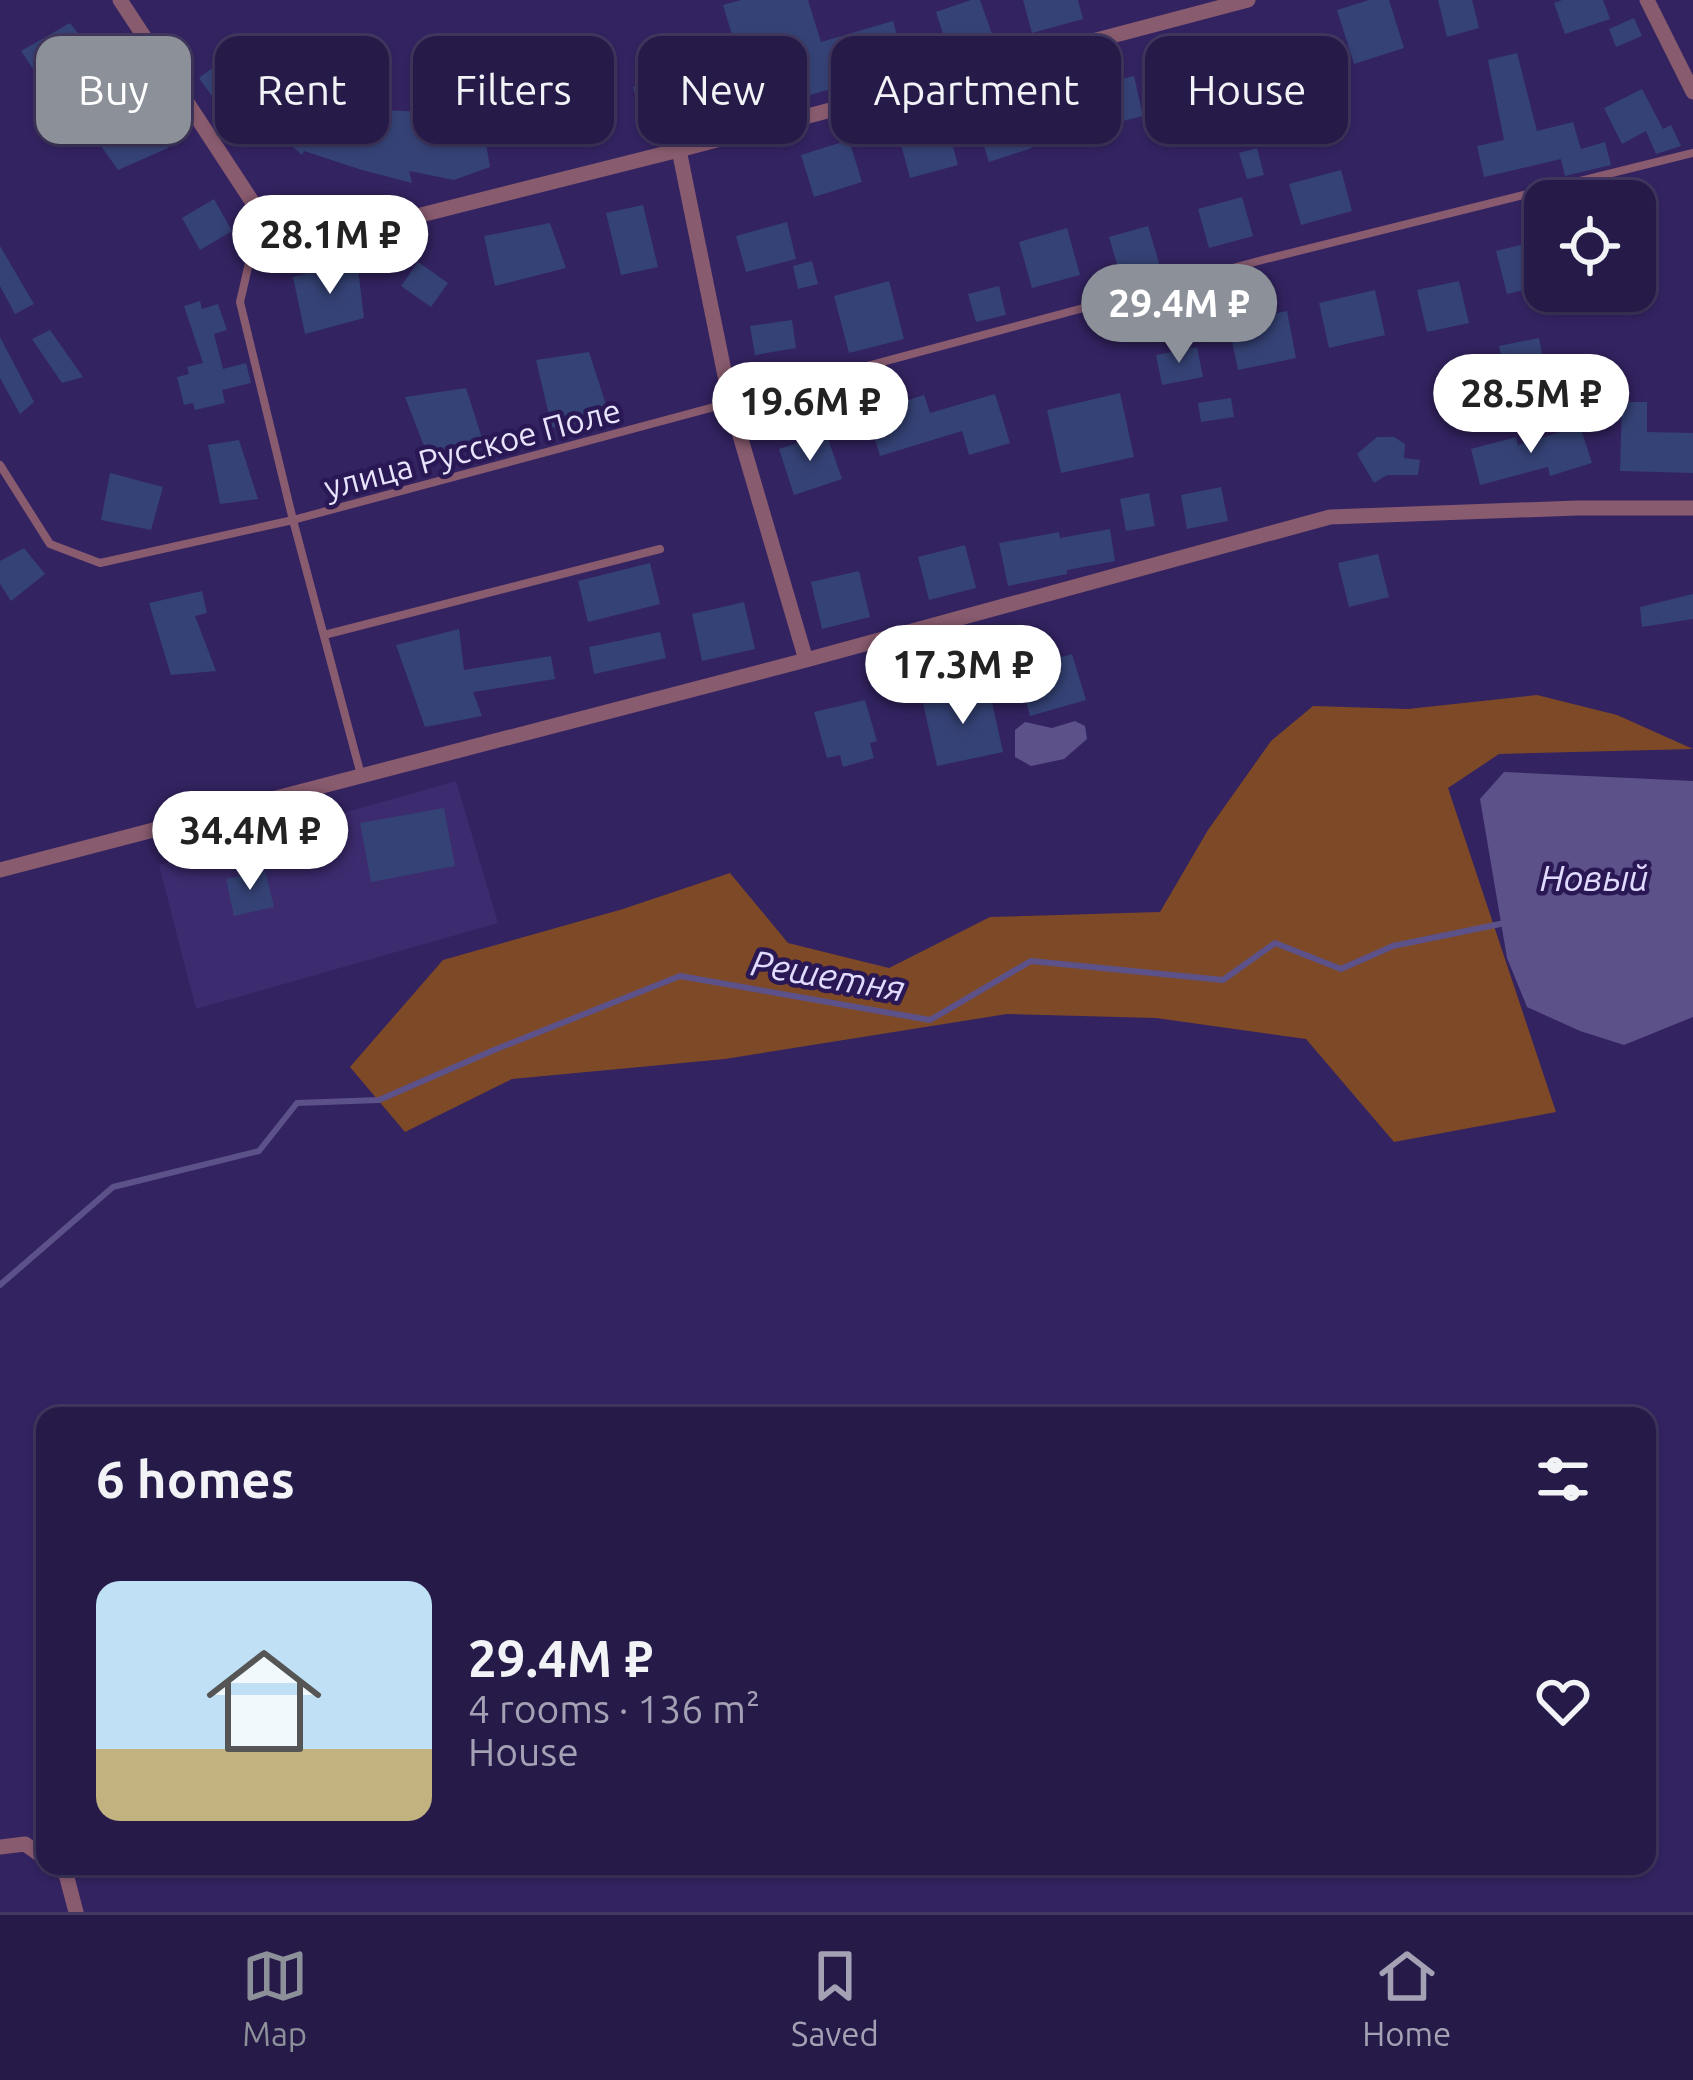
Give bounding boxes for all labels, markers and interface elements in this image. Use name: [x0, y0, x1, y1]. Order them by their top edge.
chip: Buy: [36, 36, 191, 144]
chip: Rent: [215, 36, 389, 144]
chip: Filters: [413, 36, 614, 144]
chip: New: [638, 36, 807, 144]
chip: Apartment: [831, 36, 1121, 144]
chip: House: [1145, 36, 1348, 144]
map controls: [1524, 180, 1656, 312]
button: locate: [1524, 180, 1656, 312]
pin: 28.1M ₽: [219, 195, 441, 297]
text: 28.1M ₽: [259, 212, 401, 255]
pin: 29.4M ₽: [1068, 264, 1290, 366]
text: 29.4M ₽: [1108, 281, 1250, 324]
pin: 28.5M ₽: [1420, 354, 1642, 456]
pin: 19.6M ₽: [699, 362, 921, 464]
text: 28.5M ₽: [1460, 371, 1602, 414]
text: 19.6M ₽: [739, 379, 881, 422]
street label: улица Русское Поле: [320, 391, 624, 505]
pin: 17.3M ₽: [852, 625, 1074, 727]
text: 17.3M ₽: [892, 642, 1034, 685]
pin: 34.4M ₽: [139, 791, 361, 893]
text: 34.4M ₽: [179, 808, 321, 851]
water label: Новый: [1540, 857, 1648, 898]
water label: Решетня: [748, 941, 908, 1009]
icon: filters: [1530, 1446, 1596, 1512]
text: 6 homes: [96, 1450, 295, 1508]
icon: home: [192, 1629, 336, 1773]
text: 29.4M ₽: [468, 1629, 653, 1687]
icon: heart: [1530, 1668, 1596, 1734]
text: 4 rooms · 136 m²: [468, 1687, 760, 1730]
text: House: [468, 1730, 579, 1773]
tab: Map: [242, 1943, 308, 2052]
tab: Saved: [791, 1943, 879, 2052]
tab: Home: [1362, 1943, 1451, 2052]

